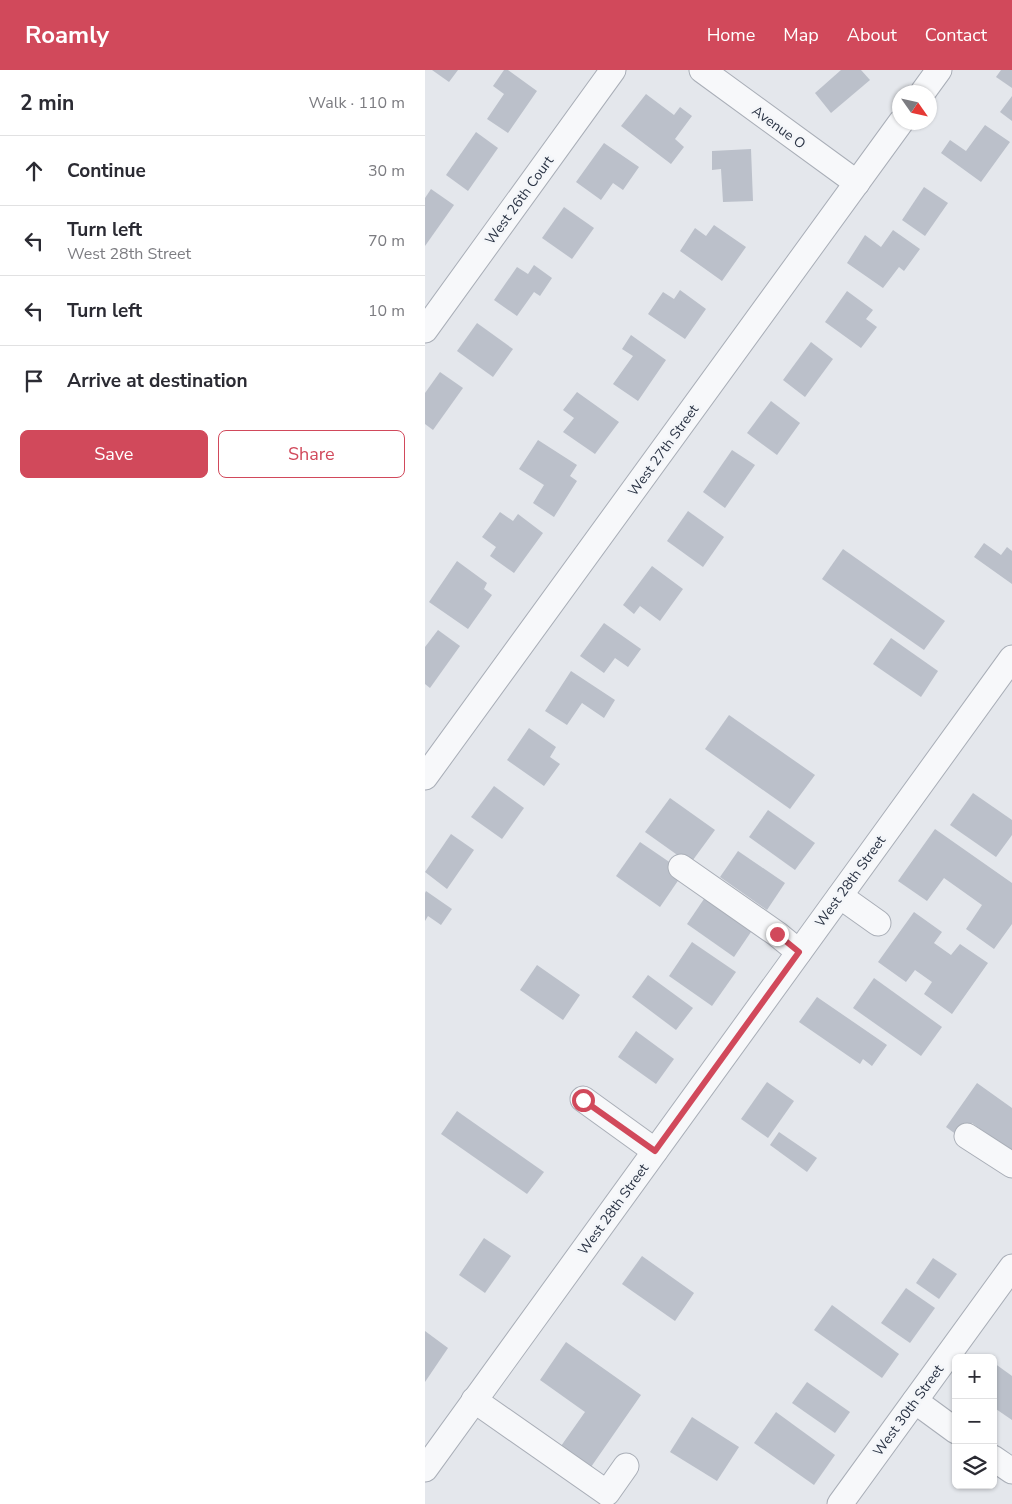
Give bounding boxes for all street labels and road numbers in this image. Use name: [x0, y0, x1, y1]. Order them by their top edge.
street label: Avenue O: [748, 102, 809, 153]
street label: West 26th Court: [481, 152, 558, 248]
street label: West 27th Street: [624, 401, 703, 500]
street label: West 28th Street: [811, 832, 890, 931]
street label: West 28th Street: [574, 1160, 653, 1259]
street label: West 30th Street: [869, 1361, 948, 1460]

